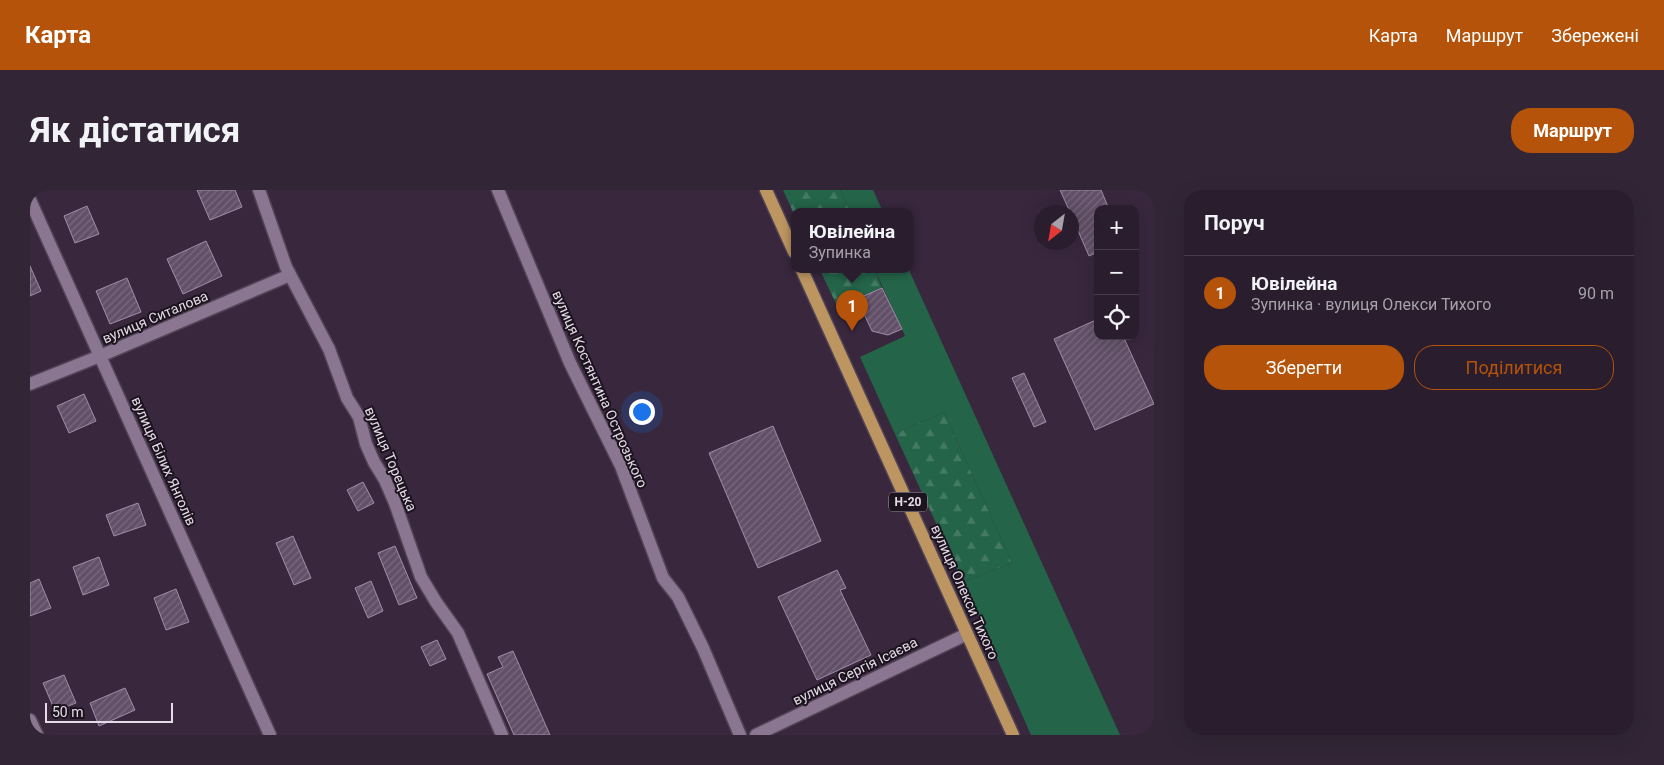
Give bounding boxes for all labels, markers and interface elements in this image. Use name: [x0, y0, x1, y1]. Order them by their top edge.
text: Карта: [25, 21, 91, 49]
text: Карта: [1369, 25, 1418, 46]
text: Маршрут: [1446, 25, 1523, 46]
text: Збережені: [1551, 25, 1639, 46]
button: Маршрут: [1511, 108, 1634, 153]
text: Як дістатися: [30, 110, 240, 151]
north arrow: [1034, 205, 1079, 250]
map controls: [1094, 205, 1139, 340]
button: +: [1094, 205, 1139, 250]
popup: [791, 208, 913, 273]
text: Поруч: [1204, 211, 1265, 235]
text: Ювілейна: [809, 220, 895, 243]
text: Зупинка: [809, 243, 871, 262]
button: −: [1094, 250, 1139, 295]
text: Ювілейна: [1251, 272, 1337, 295]
text: 1: [1215, 284, 1225, 303]
text: 90 m: [1578, 284, 1614, 303]
street label: вулиця Ситалова: [100, 288, 210, 346]
street label: вулиця Костянтина Острозького: [549, 288, 651, 490]
pin: 1: [836, 290, 868, 331]
button: locate: [1094, 295, 1139, 340]
text: Зупинка · вулиця Олекси Тихого: [1251, 295, 1491, 314]
button: Зберегти: [1204, 345, 1404, 390]
button: Поділитися: [1414, 345, 1614, 390]
street label: вулиця Білих Янголів: [128, 394, 200, 528]
your location: [629, 399, 655, 425]
street label: вулиця Торецька: [362, 404, 420, 514]
road number: Н-20: [889, 492, 927, 512]
street label: вулиця Олекси Тихого: [928, 522, 1002, 662]
street label: вулиця Сергія Ісаєва: [790, 634, 920, 708]
scale bar: [45, 700, 172, 723]
text: 50 m: [52, 704, 84, 720]

